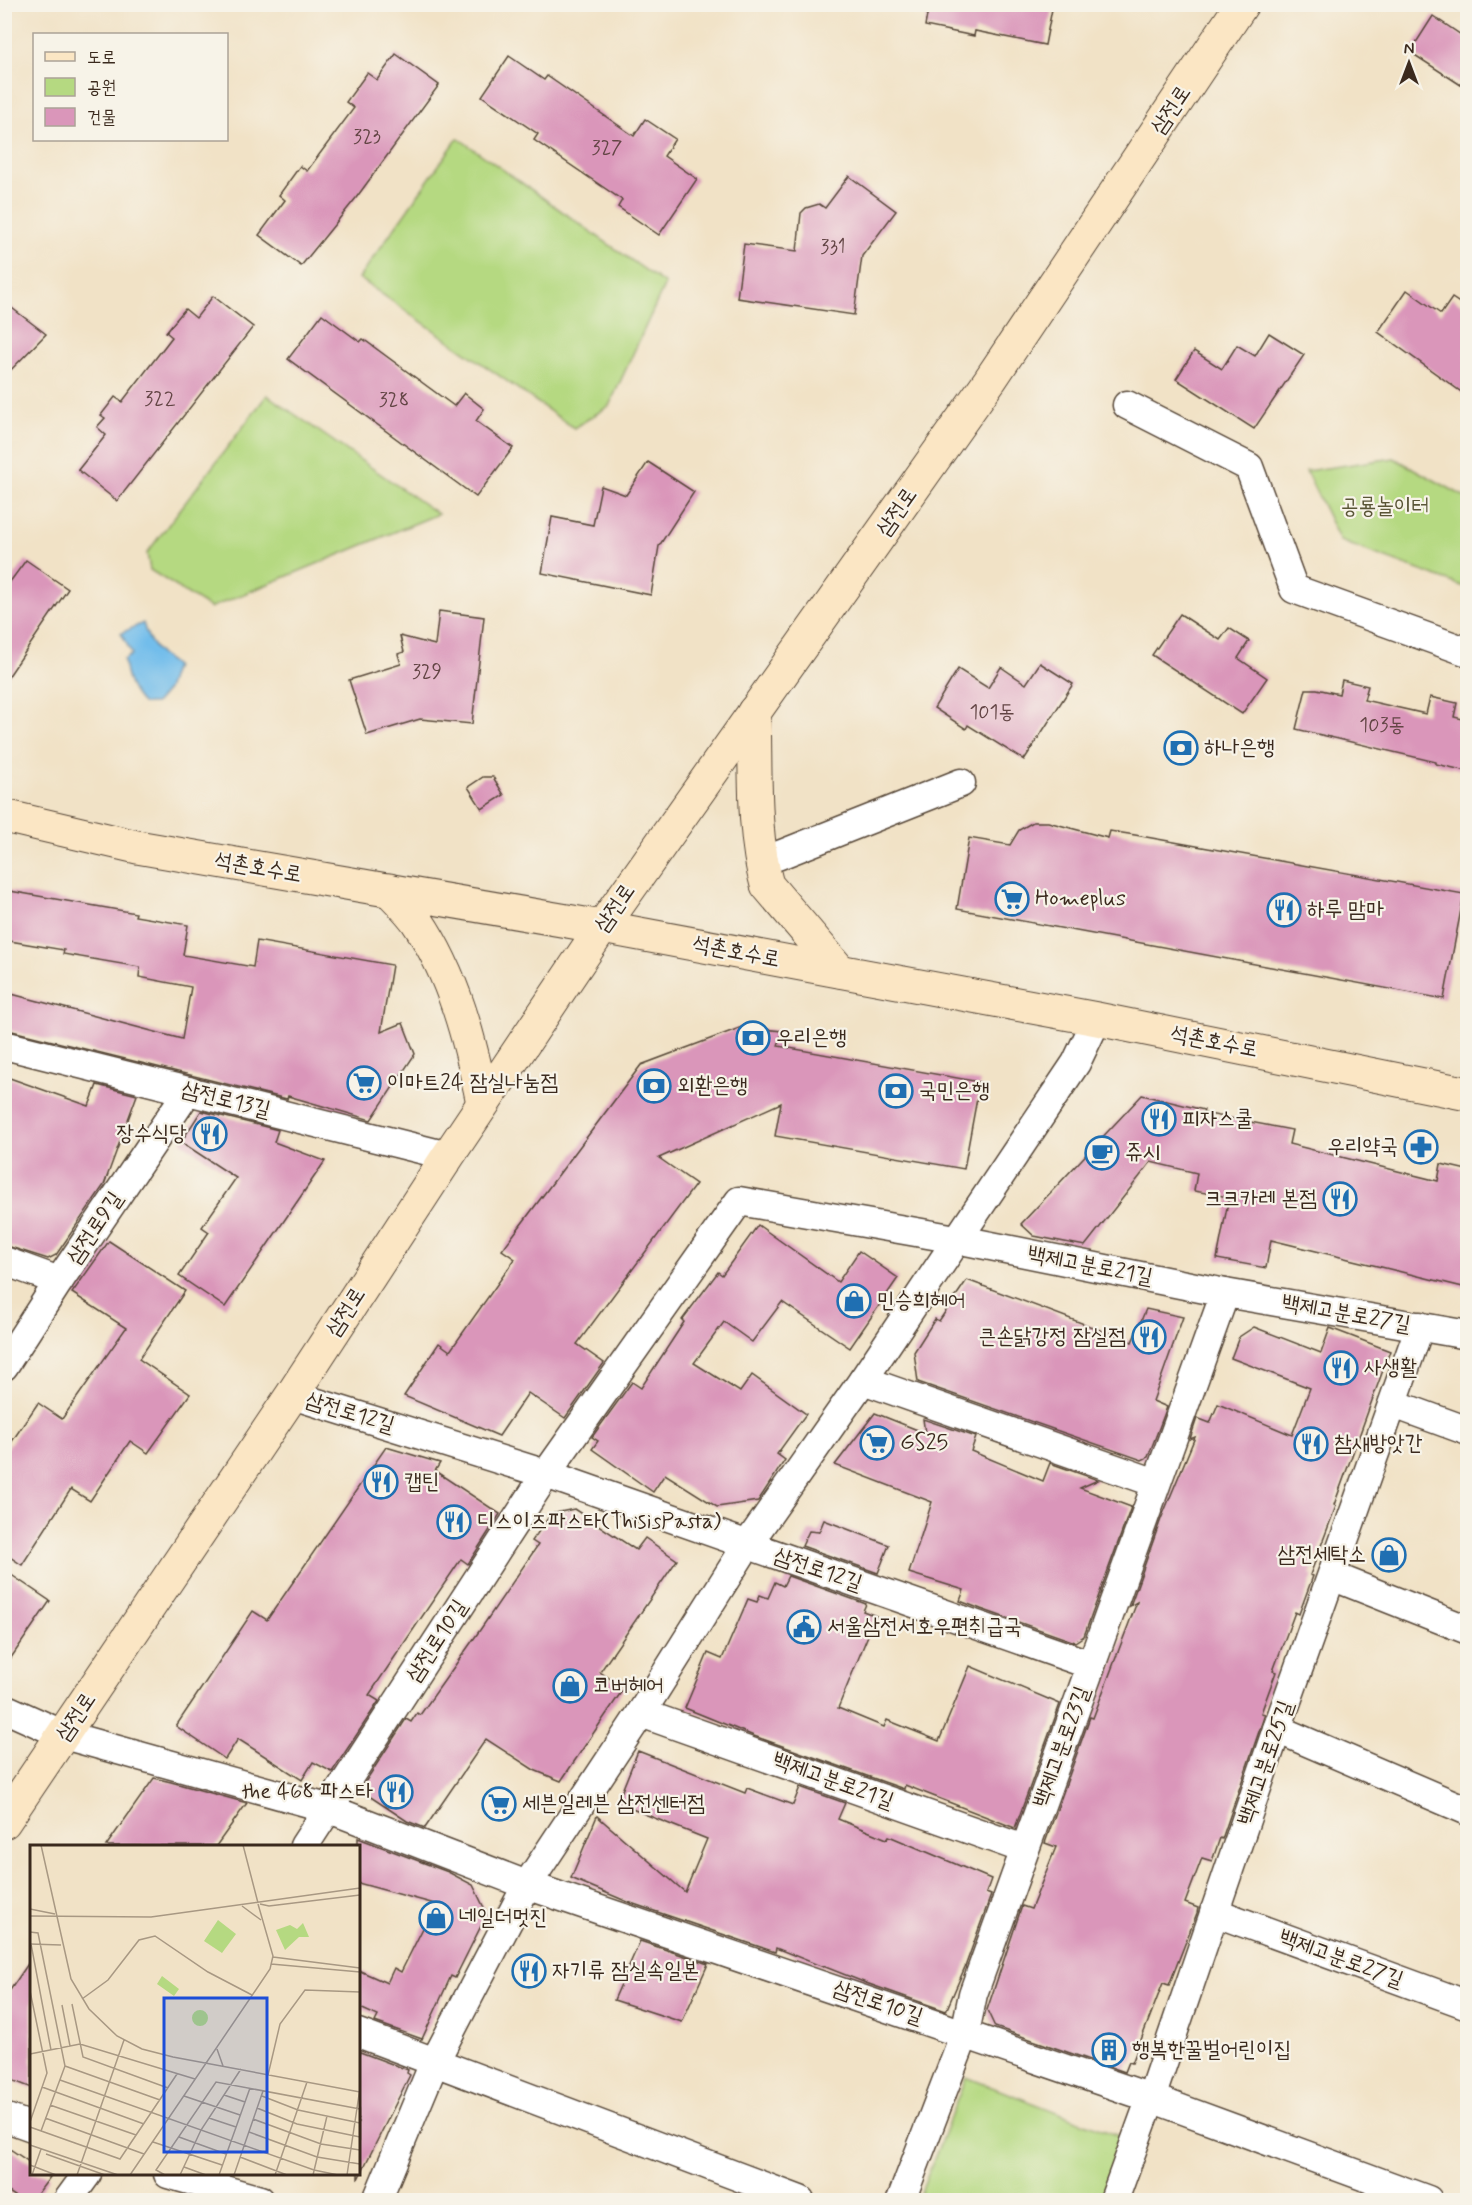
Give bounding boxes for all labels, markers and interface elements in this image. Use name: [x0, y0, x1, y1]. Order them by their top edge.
legend: [33, 33, 228, 141]
north arrow: [1379, 33, 1439, 93]
text: N: [1404, 39, 1414, 60]
text: 도로: [87, 46, 116, 70]
text: 공원: [87, 76, 116, 100]
street label: 삼전로: [1145, 80, 1197, 140]
text: 건물: [87, 106, 116, 130]
house number: 323: [353, 124, 381, 151]
house number: 327: [592, 135, 622, 162]
house number: 331: [820, 234, 846, 261]
house number: 322: [144, 386, 176, 413]
house number: 328: [379, 387, 409, 414]
street label: 삼전로: [870, 482, 924, 542]
park label: 공룡놀이터: [1341, 493, 1429, 521]
house number: 329: [412, 659, 442, 686]
house number: 101동: [969, 699, 1015, 726]
house number: 103동: [1359, 712, 1405, 739]
bank icon: 하나은행: [1163, 730, 1199, 766]
place label: 하나은행: [1204, 734, 1275, 762]
street label: 석촌호수로: [212, 847, 304, 889]
street label: 삼전로: [588, 878, 642, 938]
supermarket icon: Homeplus: [994, 881, 1030, 917]
place label: Homeplus: [1035, 885, 1126, 913]
restaurant icon: 하루 맘마: [1266, 892, 1302, 928]
place label: 하루 맘마: [1307, 896, 1384, 924]
street label: 석촌호수로: [690, 930, 782, 974]
bank icon: 우리은행: [735, 1020, 771, 1056]
street label: 석촌호수로: [1168, 1020, 1260, 1064]
place label: 우리은행: [776, 1024, 847, 1052]
supermarket icon: 이마트24 잠실나눔점: [346, 1065, 382, 1101]
bank icon: 외환은행: [636, 1068, 672, 1104]
place label: 이마트24 잠실나눔점: [387, 1069, 558, 1097]
place label: 외환은행: [677, 1072, 748, 1100]
bank icon: 국민은행: [878, 1073, 914, 1109]
street label: 삼전로13길: [179, 1075, 274, 1125]
place label: 국민은행: [919, 1077, 990, 1105]
restaurant icon: 피자스쿨: [1141, 1101, 1177, 1137]
place label: 피자스쿨: [1182, 1105, 1253, 1133]
restaurant icon: 장수식당: [192, 1116, 228, 1152]
place label: 장수식당: [116, 1120, 187, 1148]
pharmacy icon: 우리약국: [1403, 1129, 1439, 1165]
place label: 우리약국: [1327, 1133, 1398, 1161]
cafe icon: 쥬시: [1084, 1135, 1120, 1171]
place label: 쥬시: [1125, 1139, 1160, 1167]
restaurant icon: 크크카레 본점: [1322, 1181, 1358, 1217]
place label: 크크카레 본점: [1205, 1185, 1317, 1213]
street label: 삼전로9길: [61, 1186, 130, 1270]
street label: 백제고분로21길: [1025, 1240, 1155, 1292]
street label: 삼전로: [320, 1282, 372, 1342]
shop icon: 민승희헤어: [836, 1283, 872, 1319]
place label: 민승희헤어: [877, 1287, 966, 1315]
street label: 백제고분로27길: [1279, 1289, 1413, 1339]
restaurant icon: 큰손닭강정 잠실점: [1131, 1319, 1167, 1355]
place label: 큰손닭강정 잠실점: [978, 1323, 1126, 1351]
restaurant icon: 사생활: [1323, 1350, 1359, 1386]
place label: 사생활: [1364, 1354, 1417, 1382]
street label: 삼전로12길: [302, 1386, 398, 1440]
supermarket icon: GS25: [859, 1425, 895, 1461]
restaurant icon: 참새방앗간: [1293, 1426, 1329, 1462]
place label: GS25: [900, 1429, 948, 1457]
place label: 참새방앗간: [1334, 1430, 1423, 1458]
restaurant icon: 캡틴: [363, 1464, 399, 1500]
place label: 캡틴: [404, 1468, 439, 1496]
restaurant icon: 디스이즈파스타(ThisisPasta): [436, 1504, 472, 1540]
place label: 디스이즈파스타(ThisisPasta): [477, 1508, 721, 1536]
shop icon: 삼전세탁소: [1371, 1537, 1407, 1573]
place label: 삼전세탁소: [1277, 1541, 1366, 1569]
street label: 삼전로12길: [770, 1542, 866, 1598]
street label: 삼전로10길: [400, 1594, 474, 1688]
public building icon: 서울삼전서호우편취급국: [786, 1609, 822, 1645]
place label: 서울삼전서호우편취급국: [827, 1613, 1022, 1641]
shop icon: 코버헤어: [552, 1668, 588, 1704]
place label: 코버헤어: [593, 1672, 664, 1700]
street label: 백제고분로23길: [1027, 1682, 1097, 1811]
street label: 삼전로: [50, 1687, 102, 1747]
street label: 백제고분로25길: [1232, 1697, 1301, 1829]
street label: 백제고분로21길: [769, 1746, 898, 1816]
restaurant icon: the 468 파스타: [378, 1774, 414, 1810]
place label: the 468 파스타: [242, 1778, 373, 1806]
supermarket icon: 세븐일레븐 삼전센터점: [481, 1786, 517, 1822]
place label: 세븐일레븐 삼전센터점: [522, 1790, 705, 1818]
inset map: [30, 1845, 360, 2175]
shop icon: 네일더멋진: [418, 1900, 454, 1936]
place label: 네일더멋진: [459, 1904, 548, 1932]
street label: 백제고분로27길: [1275, 1924, 1407, 1995]
restaurant icon: 자기류 잠실속일본: [511, 1953, 547, 1989]
place label: 자기류 잠실속일본: [552, 1957, 700, 1985]
street label: 삼전로10길: [829, 1975, 927, 2031]
building icon: 행복한꿀벌어린이집: [1091, 2032, 1127, 2068]
place label: 행복한꿀벌어린이집: [1132, 2036, 1291, 2064]

